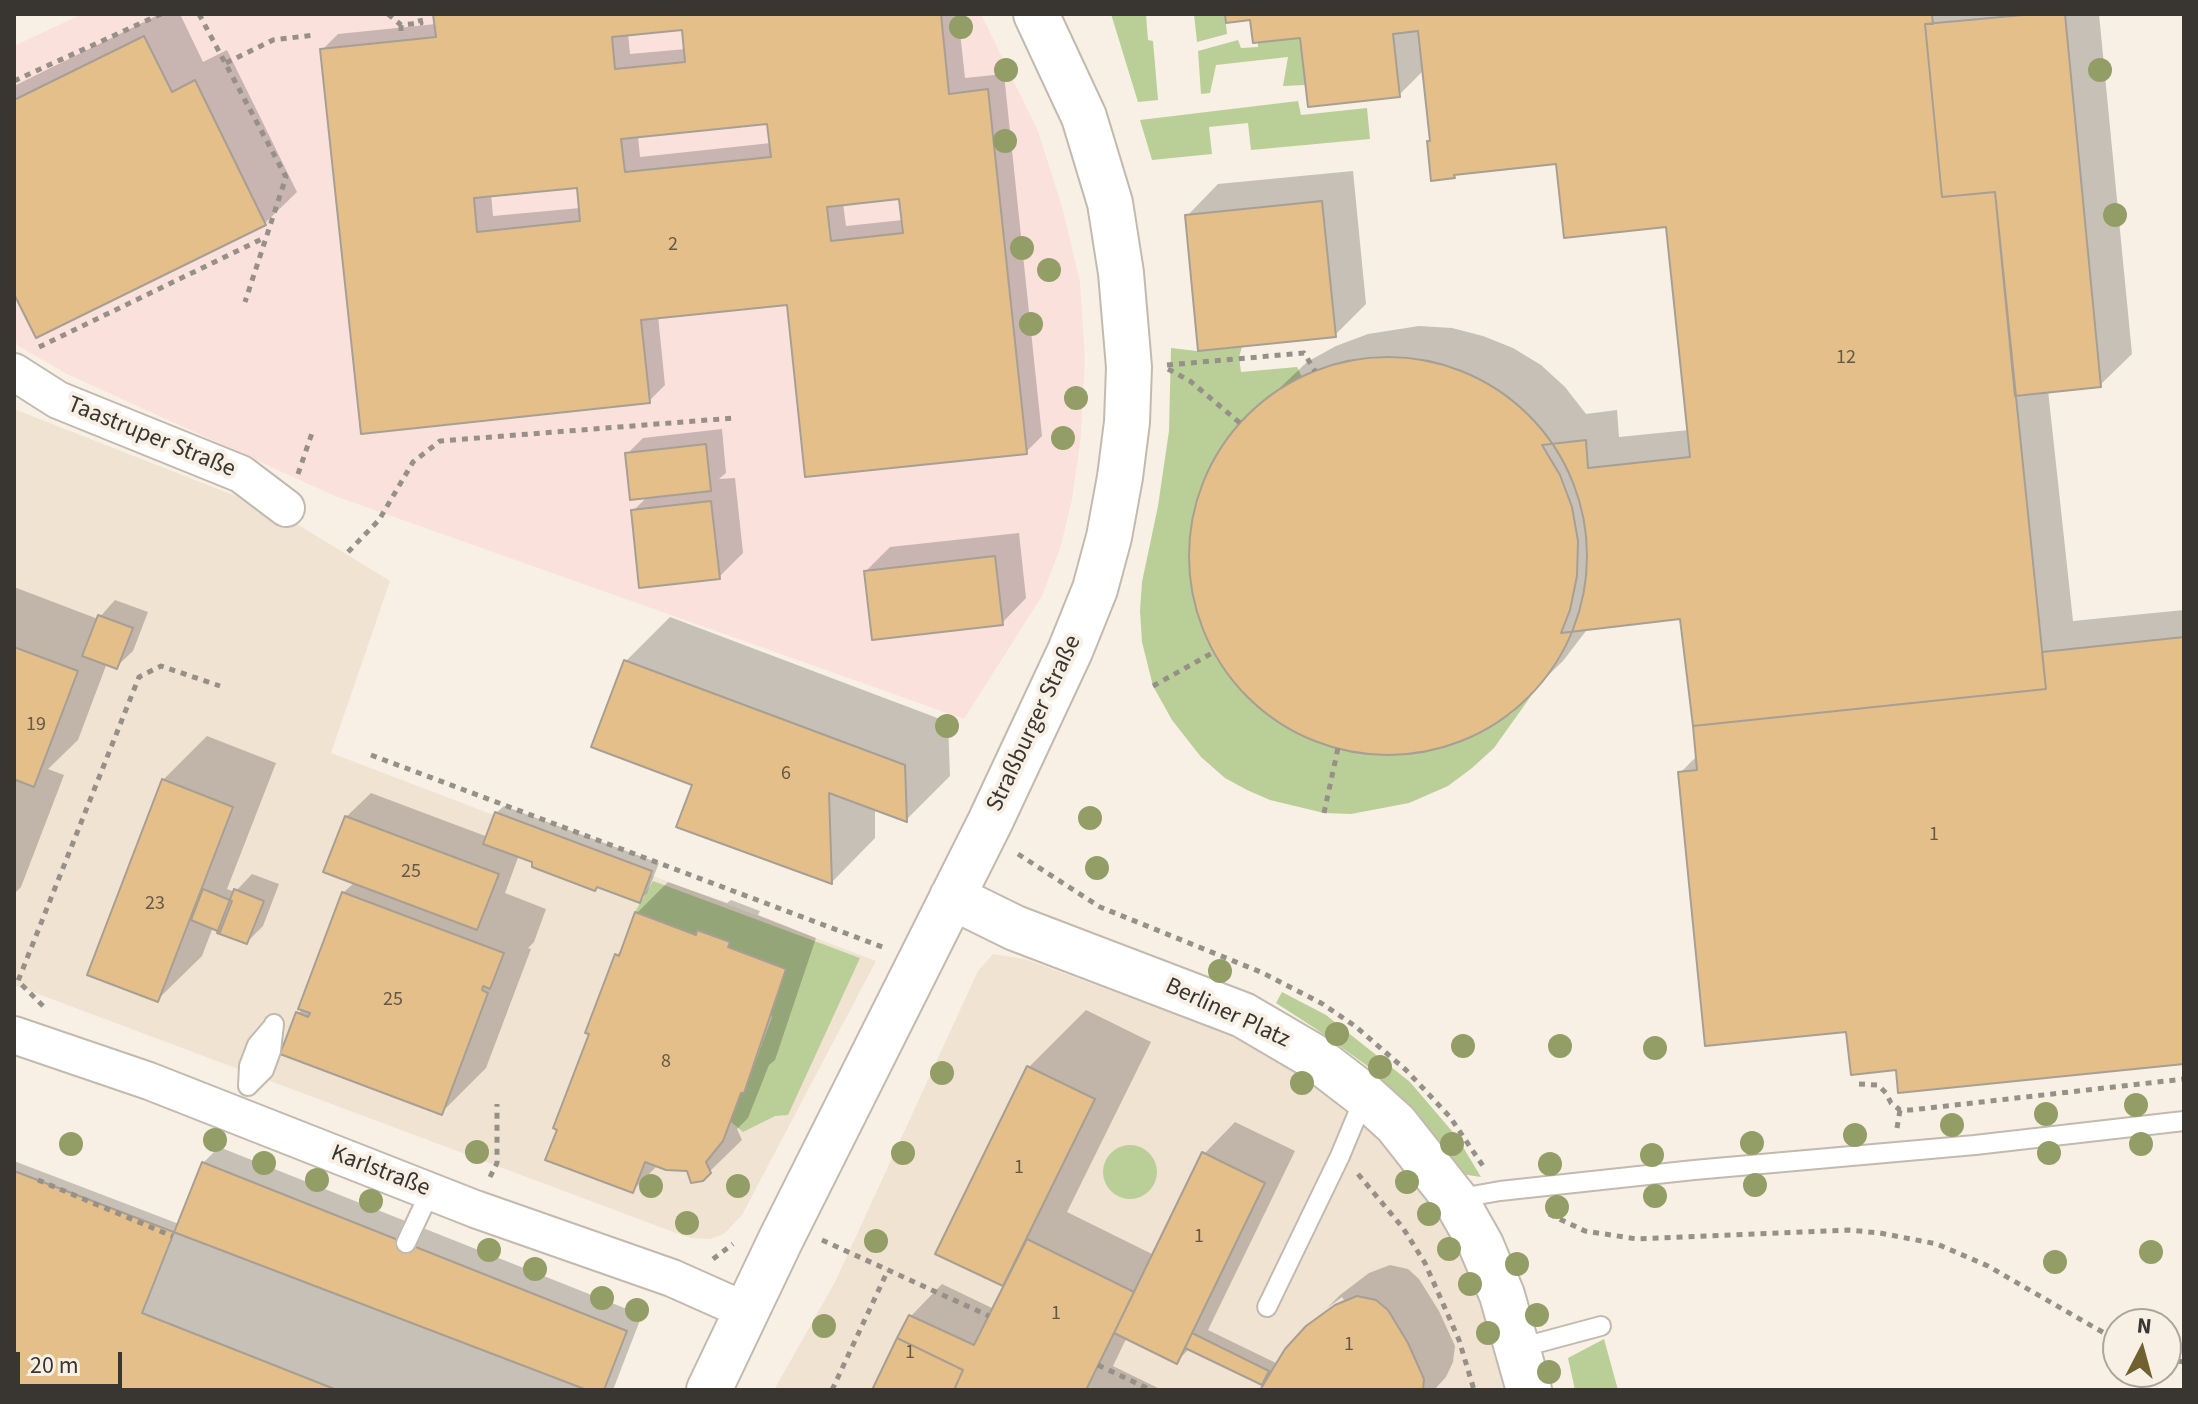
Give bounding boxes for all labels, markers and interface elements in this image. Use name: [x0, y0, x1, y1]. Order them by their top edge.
house number: 2: [668, 234, 678, 258]
house number: 12: [1836, 347, 1856, 371]
street label: Taastruper Straße: [63, 391, 239, 485]
street label: Straßburger Straße: [982, 631, 1088, 817]
house number: 19: [26, 714, 46, 738]
house number: 6: [781, 763, 791, 787]
house number: 1: [1929, 824, 1939, 848]
house number: 25: [401, 861, 421, 885]
house number: 23: [145, 893, 165, 917]
street label: Berliner Platz: [1160, 973, 1294, 1055]
house number: 25: [383, 989, 403, 1013]
house number: 8: [661, 1051, 671, 1075]
street label: Karlstraße: [326, 1140, 434, 1204]
house number: 1: [1014, 1157, 1024, 1181]
house number: 1: [1194, 1226, 1204, 1250]
house number: 1: [1051, 1303, 1061, 1327]
north arrow: [2102, 1308, 2182, 1388]
text: N: [2135, 1309, 2153, 1343]
house number: 1: [1344, 1334, 1354, 1358]
scale bar: [20, 1336, 126, 1386]
house number: 1: [905, 1342, 915, 1366]
text: 20 m: [30, 1348, 79, 1383]

